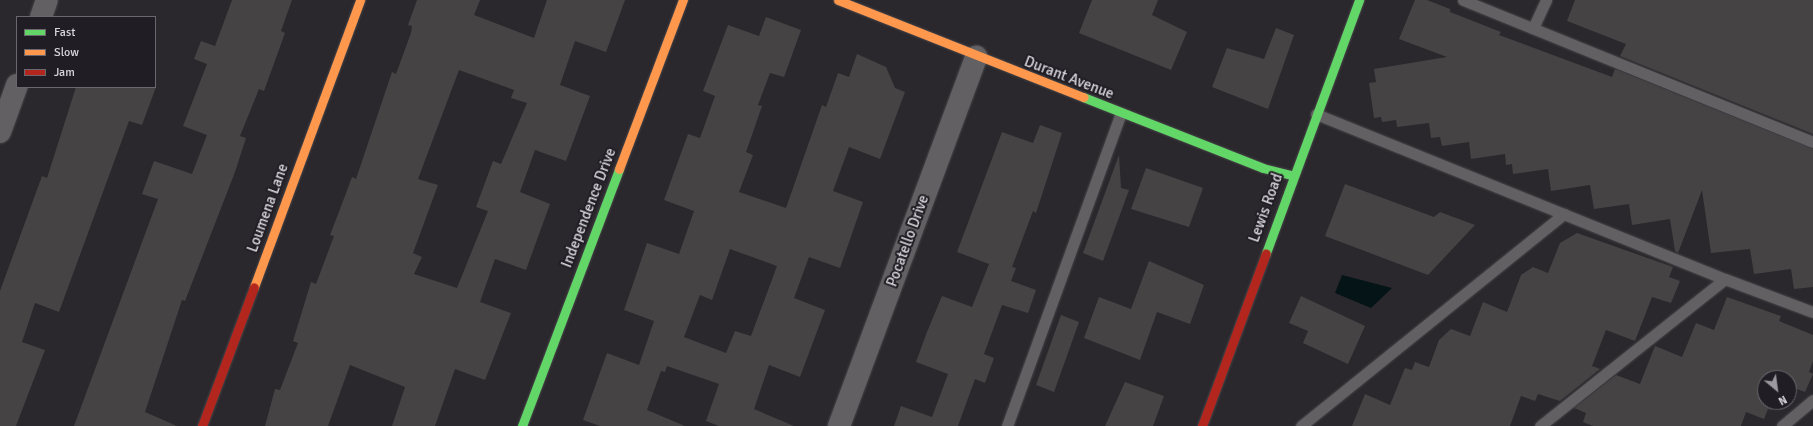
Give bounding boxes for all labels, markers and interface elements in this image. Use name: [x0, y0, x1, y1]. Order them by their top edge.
legend: [16, 16, 156, 88]
text: Fast: [54, 25, 75, 40]
text: Slow: [54, 45, 79, 60]
street label: Durant Avenue: [1022, 53, 1116, 103]
text: Jam: [54, 65, 75, 80]
street label: Independence Drive: [558, 146, 620, 270]
street label: Loumena Lane: [244, 161, 292, 255]
street label: Lewis Road: [1245, 171, 1287, 245]
street label: Pocatello Drive: [883, 193, 933, 289]
north arrow: [1757, 370, 1797, 410]
text: N: [1776, 393, 1789, 408]

